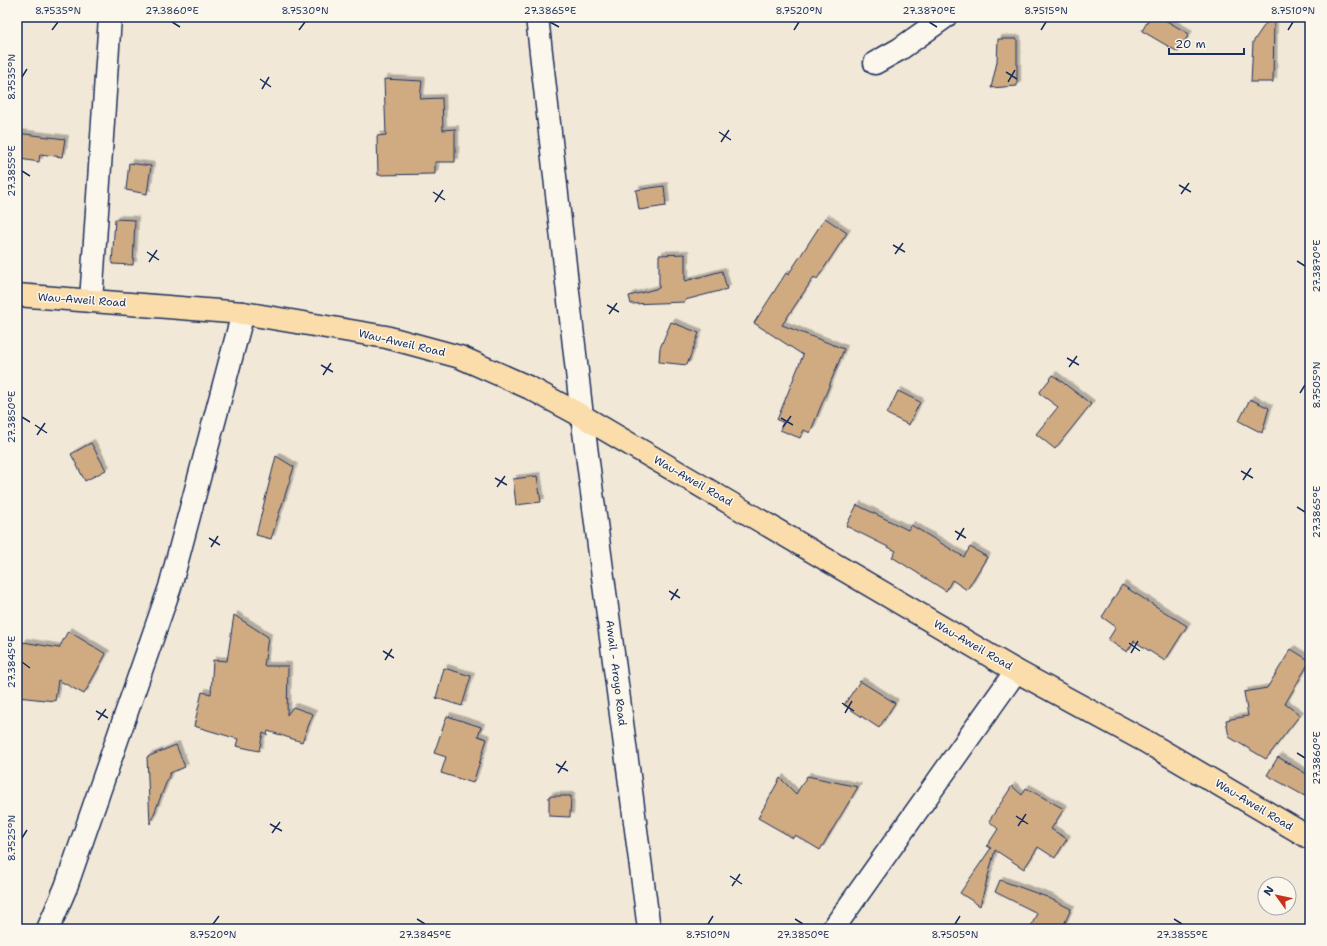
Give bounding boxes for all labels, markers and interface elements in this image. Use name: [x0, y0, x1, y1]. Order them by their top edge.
text: 8.7535°N: [35, 4, 81, 17]
text: 27.3860°E: [145, 4, 199, 17]
text: 8.7530°N: [281, 4, 329, 17]
text: 27.3865°E: [524, 4, 576, 17]
text: 8.7520°N: [775, 4, 823, 17]
text: 27.3870°E: [902, 4, 956, 17]
text: 8.7515°N: [1024, 4, 1068, 17]
text: 8.7510°N: [1271, 4, 1315, 17]
scale bar: [1169, 30, 1244, 56]
text: 20 m: [1175, 36, 1206, 52]
text: 8.7535°N: [5, 54, 18, 100]
text: 27.3855°E: [5, 145, 18, 197]
text: 27.3870°E: [1310, 239, 1323, 293]
street label: Wau-Aweil Road: [37, 289, 127, 311]
street label: Wau-Aweil Road: [357, 326, 447, 360]
text: 8.7505°N: [1310, 362, 1323, 408]
text: 27.3850°E: [5, 391, 18, 443]
street label: Wau-Aweil Road: [651, 452, 735, 510]
text: 27.3865°E: [1310, 486, 1323, 538]
street label: Wau-Aweil Road: [931, 616, 1015, 674]
street label: Awail - Aroyo Road: [602, 619, 630, 727]
text: 27.3845°E: [5, 636, 18, 688]
text: 27.3860°E: [1310, 731, 1323, 785]
street label: Wau-Aweil Road: [1212, 776, 1296, 834]
text: 8.7525°N: [5, 815, 18, 861]
north arrow: [1257, 876, 1297, 916]
text: N: [1260, 883, 1278, 899]
text: 8.7520°N: [189, 928, 237, 941]
text: 27.3845°E: [399, 928, 451, 941]
text: 8.7510°N: [686, 928, 730, 941]
text: 27.3850°E: [777, 928, 829, 941]
text: 8.7505°N: [932, 928, 978, 941]
text: 27.3855°E: [1156, 928, 1208, 941]

